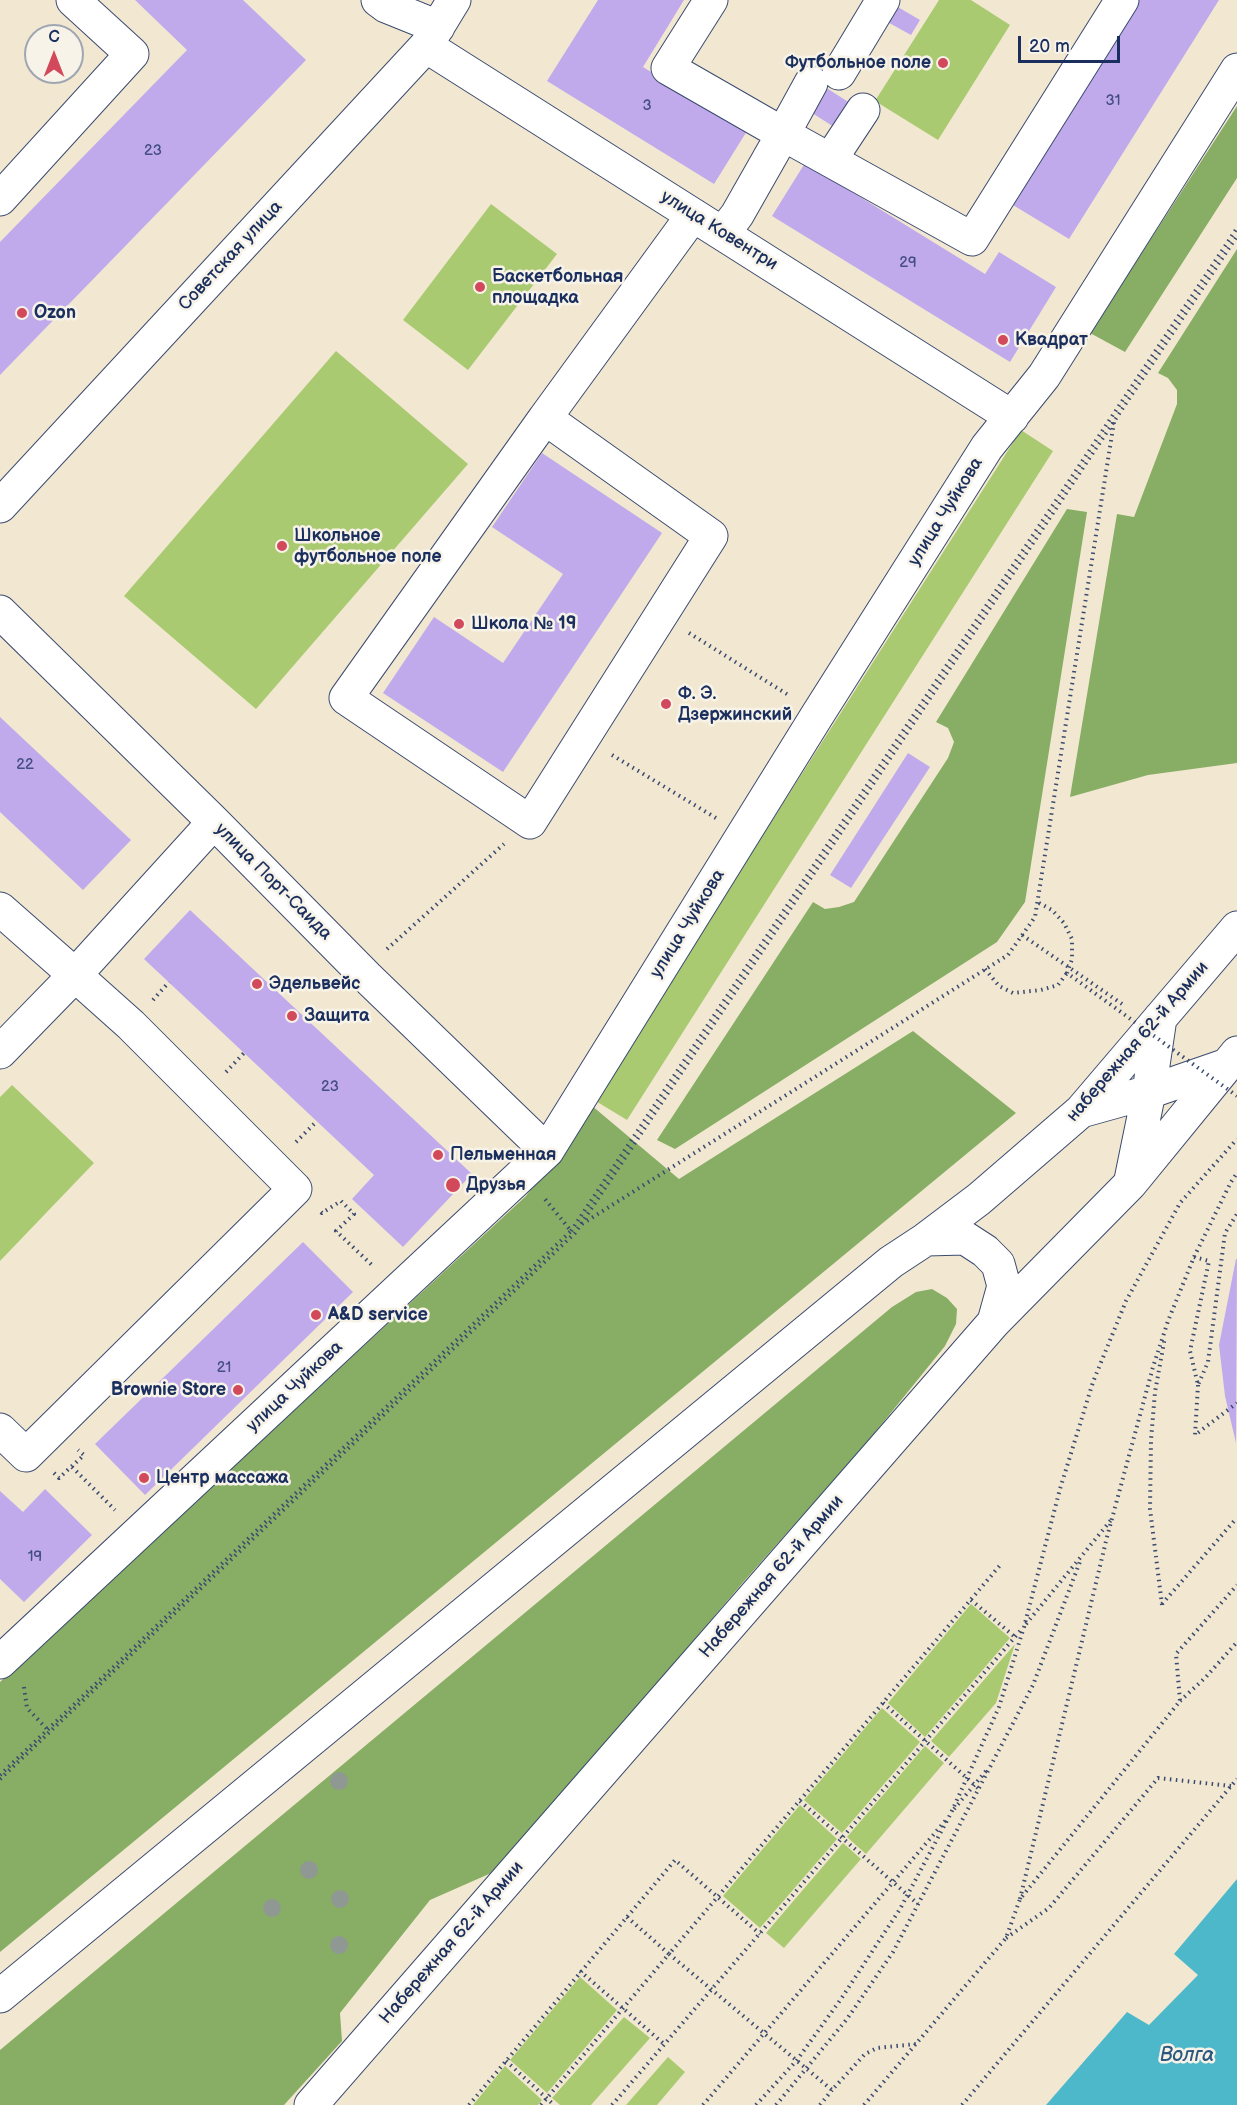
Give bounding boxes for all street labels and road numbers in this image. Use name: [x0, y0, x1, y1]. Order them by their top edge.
street label: улица Ковентри: [657, 186, 781, 276]
street label: Советская улица: [175, 197, 287, 315]
street label: улица Чуйкова: [904, 454, 988, 570]
street label: улица Порт-Саида: [210, 819, 336, 945]
street label: улица Чуйкова: [646, 866, 730, 982]
street label: набережная 62-й Армии: [1062, 957, 1214, 1127]
street label: улица Чуйкова: [242, 1337, 348, 1437]
street label: Набережная 62-й Армии: [695, 1491, 849, 1663]
street label: Набережная 62-й Армии: [375, 1857, 529, 2029]

